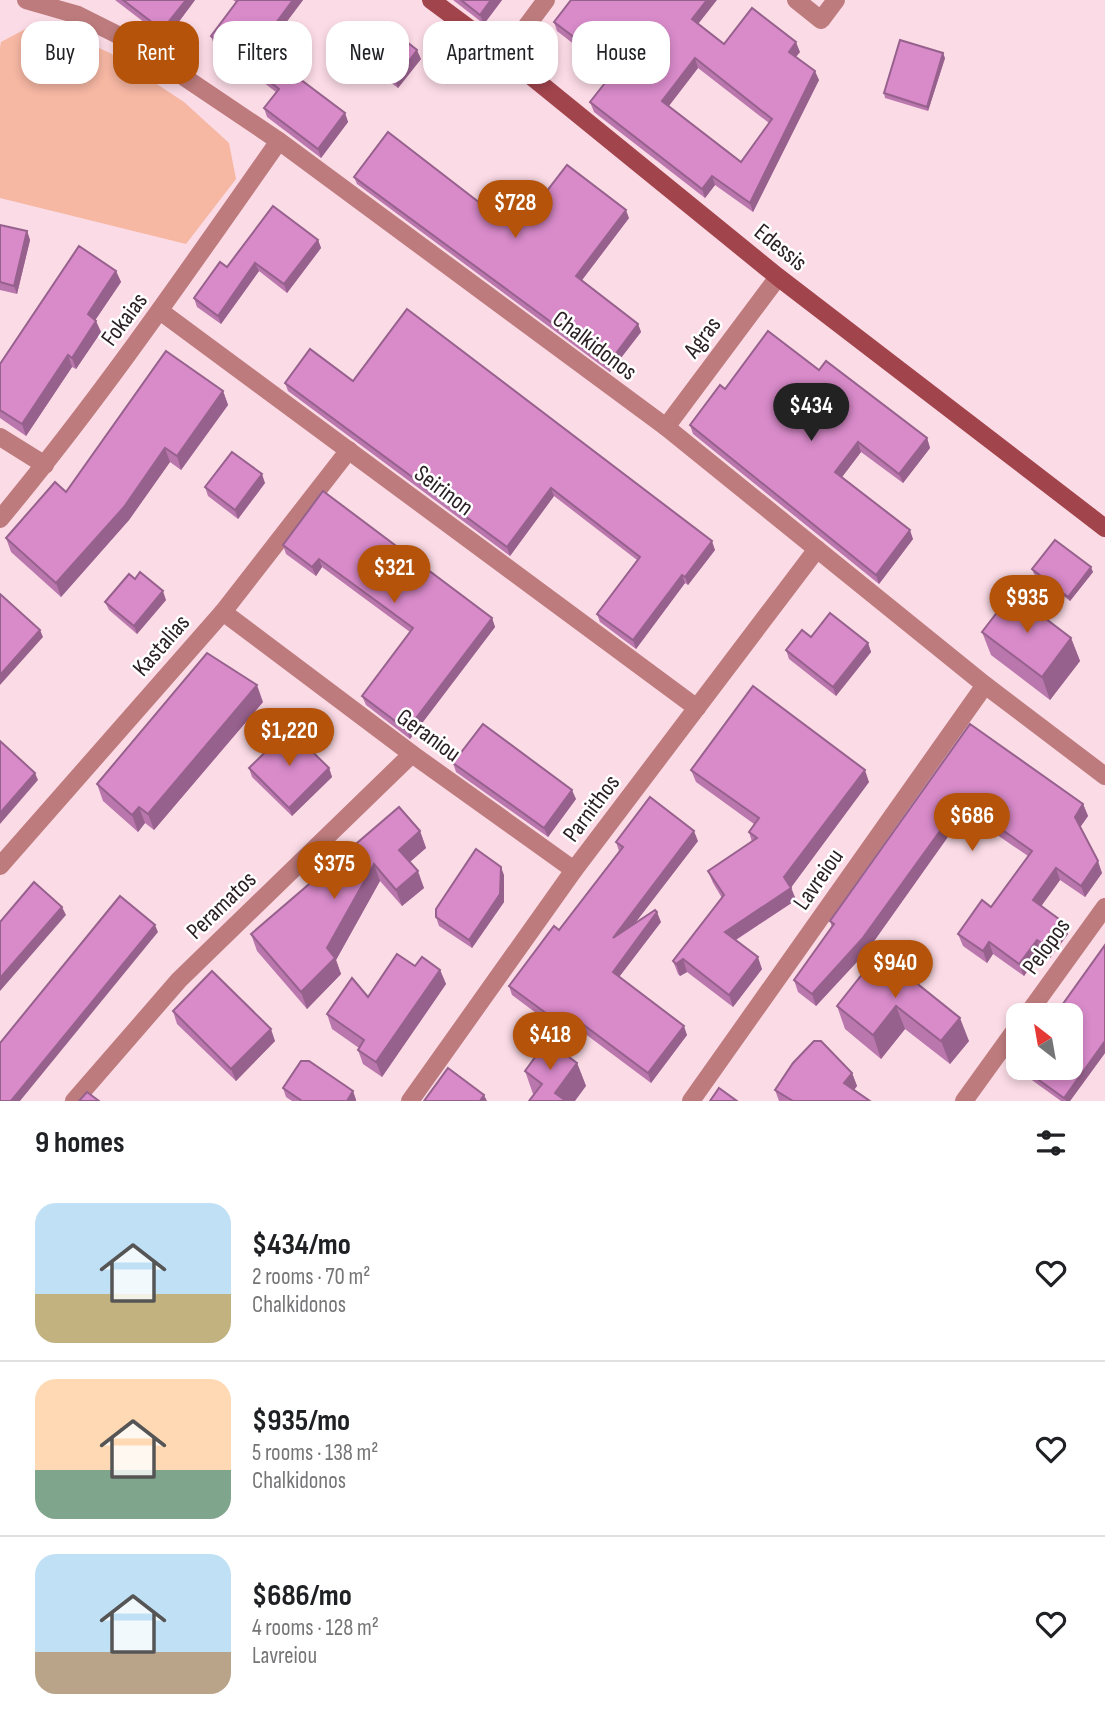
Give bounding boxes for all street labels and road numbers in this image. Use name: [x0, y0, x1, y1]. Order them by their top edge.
street label: Edessis: [748, 217, 813, 277]
street label: Fokaias: [95, 287, 154, 352]
street label: Chalkidonos: [547, 304, 643, 386]
street label: Agras: [677, 311, 727, 365]
street label: Seirinon: [409, 459, 479, 522]
street label: Kastalias: [127, 609, 196, 682]
street label: Geraniou: [391, 702, 466, 768]
street label: Parnithos: [557, 769, 626, 848]
street label: Lavreiou: [787, 843, 850, 915]
street label: Peramatos: [180, 865, 262, 946]
street label: Pelopos: [1016, 912, 1077, 980]

